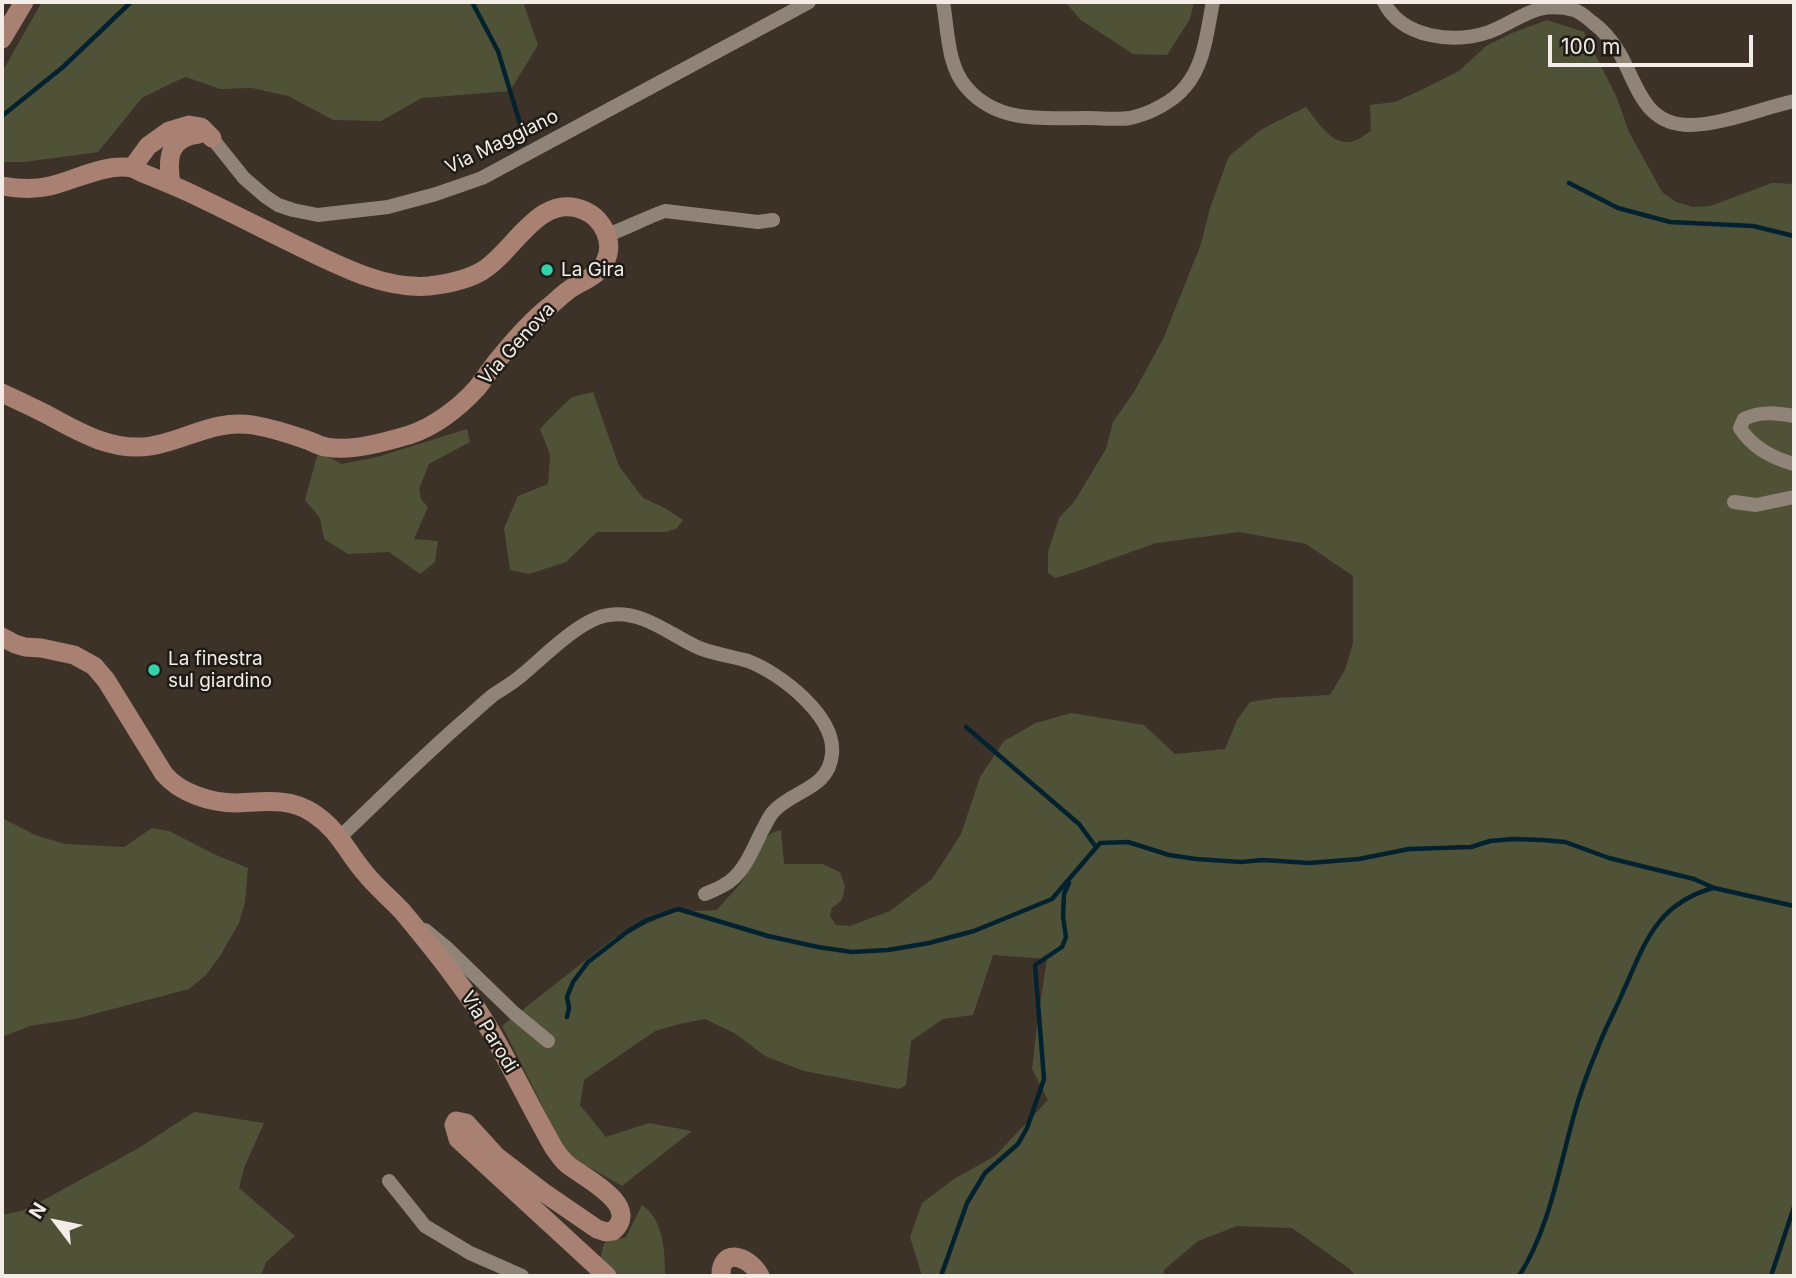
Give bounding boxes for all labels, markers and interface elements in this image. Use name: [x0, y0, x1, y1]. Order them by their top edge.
scale bar: [1551, 21, 1756, 65]
text: 100 m: [1561, 34, 1620, 59]
street label: Via Maggiano: [442, 105, 562, 179]
place label: La Gira: [561, 259, 624, 281]
marker: La Gira: [539, 262, 555, 278]
street label: Via Genova: [474, 298, 560, 390]
place label: La finestra sul giardino: [168, 648, 272, 692]
marker: La finestra sul giardino: [146, 662, 162, 678]
street label: Via Parodi: [456, 987, 522, 1077]
north arrow: [21, 1187, 91, 1257]
text: N: [24, 1198, 51, 1223]

